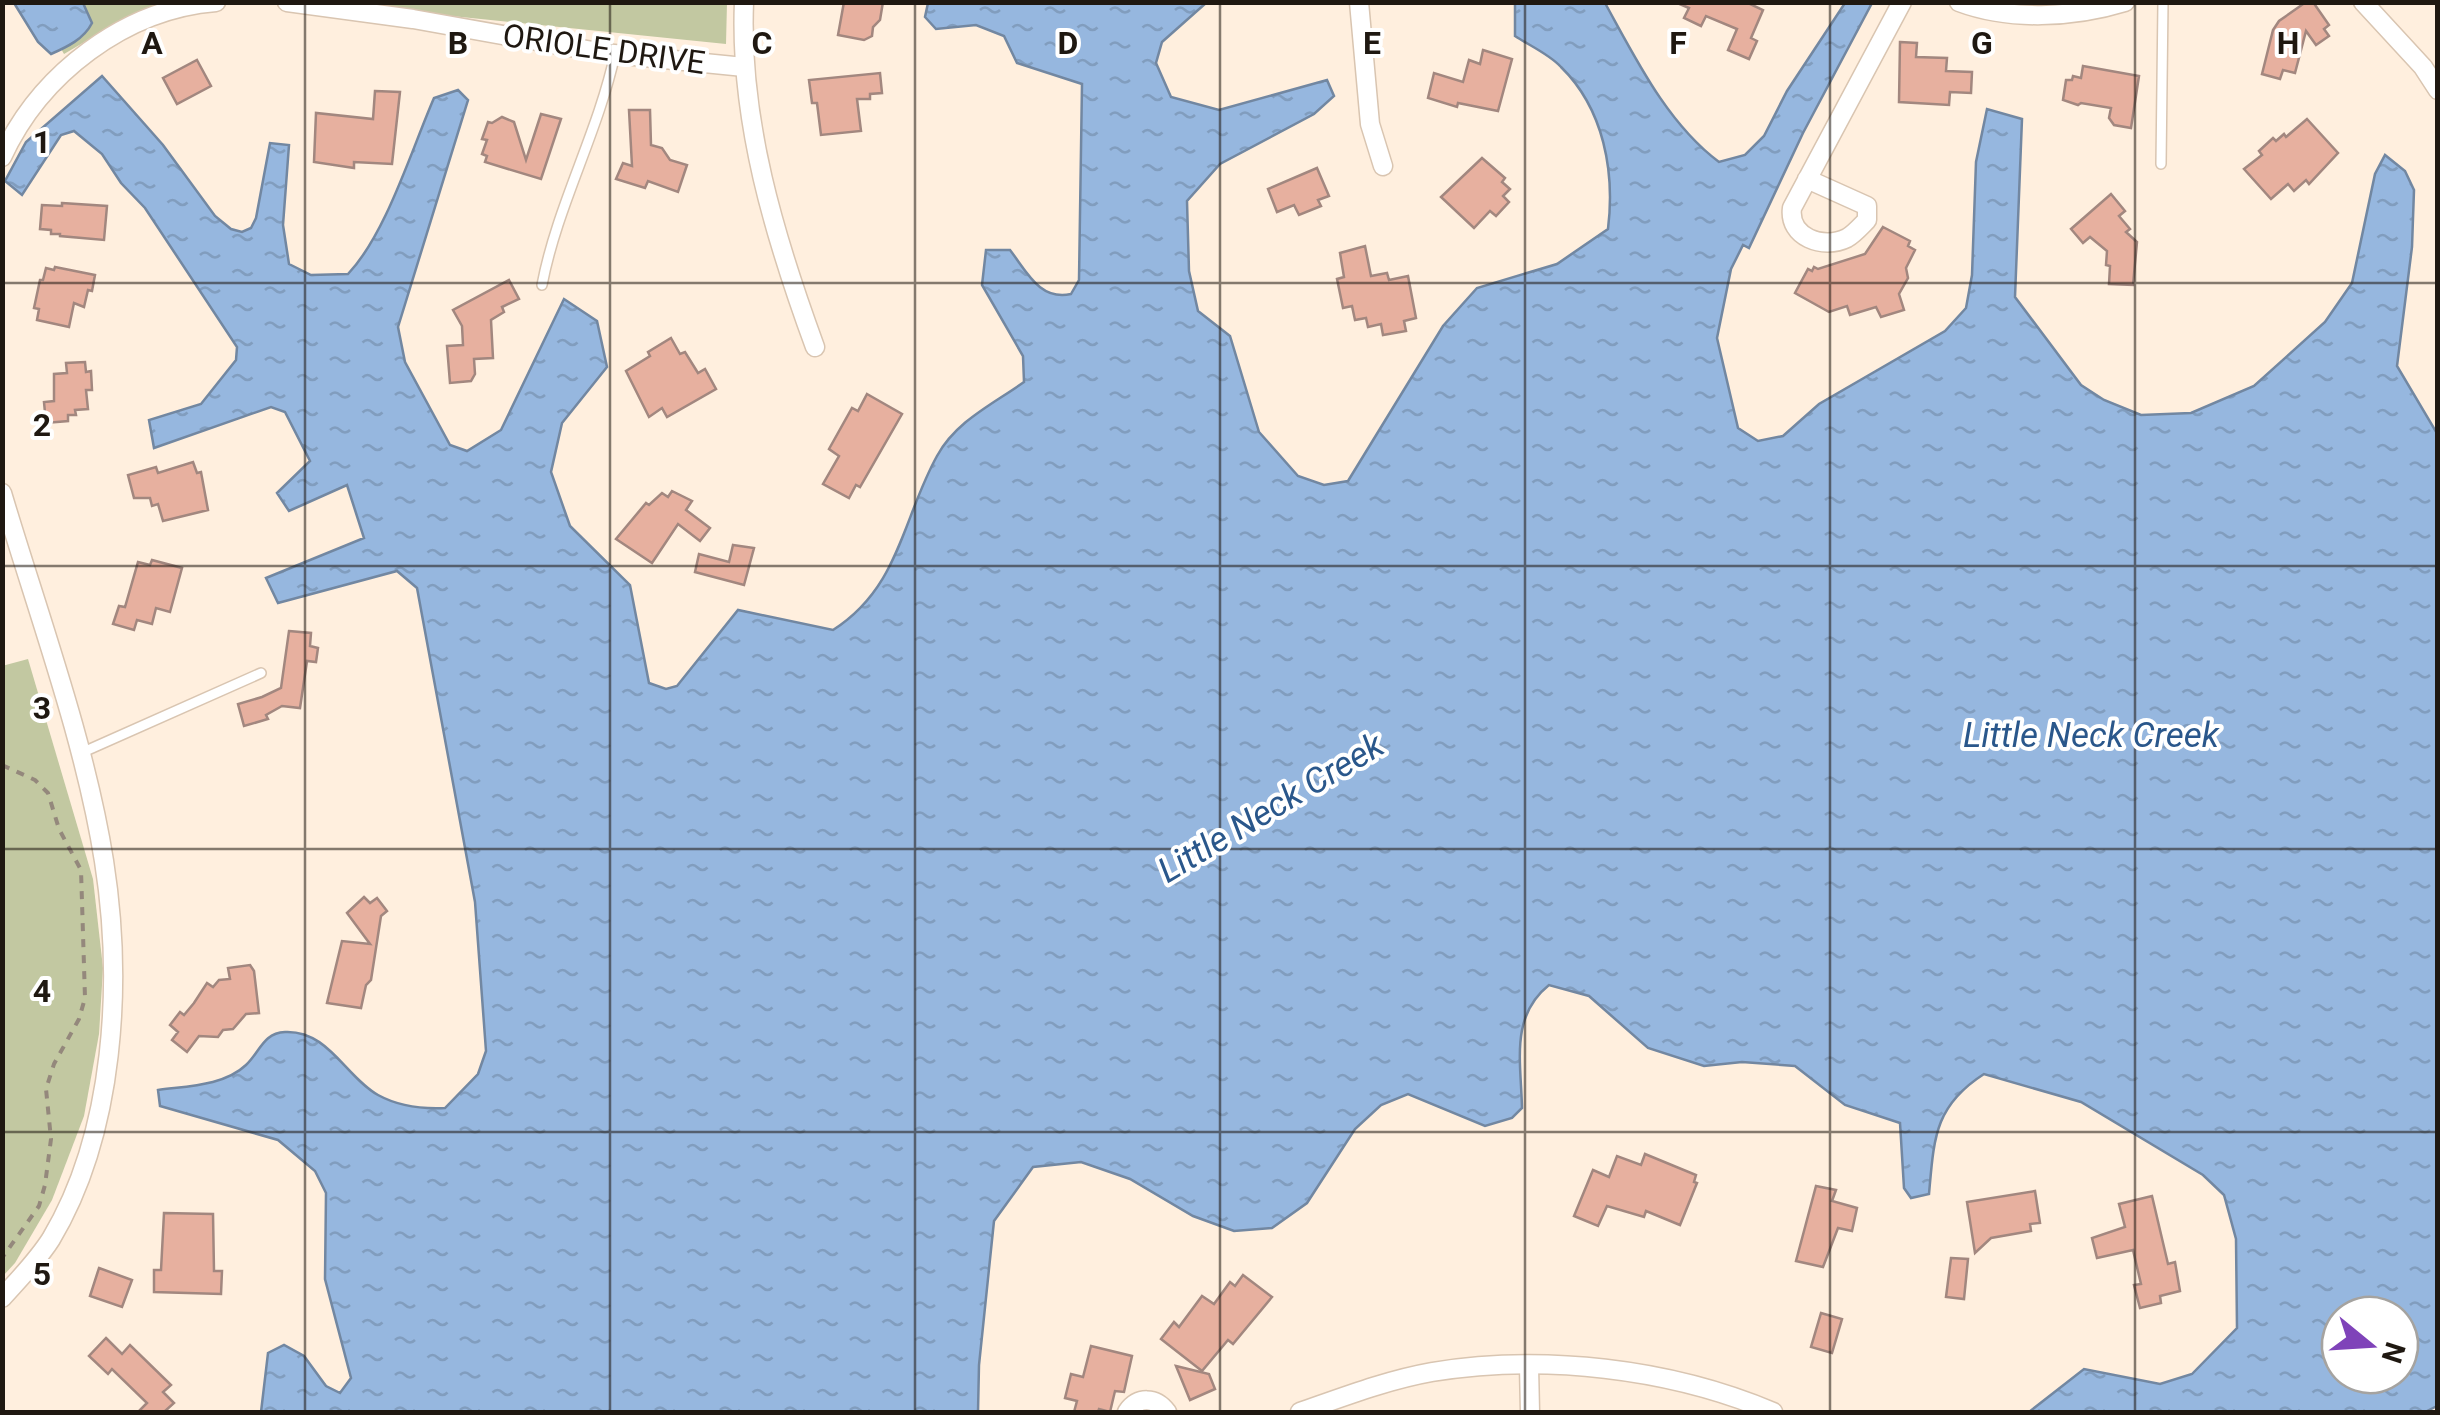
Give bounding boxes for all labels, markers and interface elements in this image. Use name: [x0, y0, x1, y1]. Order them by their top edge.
street label: ORIOLE DRIVE: [500, 16, 708, 82]
text: A: [141, 24, 163, 62]
text: B: [448, 24, 468, 62]
text: C: [752, 24, 772, 62]
text: D: [1058, 24, 1078, 62]
text: E: [1363, 24, 1381, 62]
text: F: [1669, 24, 1687, 62]
text: G: [1971, 24, 1993, 62]
text: H: [2277, 24, 2299, 62]
text: 1: [33, 123, 51, 161]
text: 2: [33, 406, 51, 444]
text: 3: [33, 689, 51, 727]
water label: Little Neck Creek: [1963, 715, 2220, 756]
water label: Little Neck Creek: [1151, 724, 1392, 891]
text: 4: [33, 972, 51, 1010]
text: 5: [33, 1255, 51, 1293]
north arrow: [2320, 1295, 2420, 1395]
text: N: [2375, 1338, 2412, 1367]

